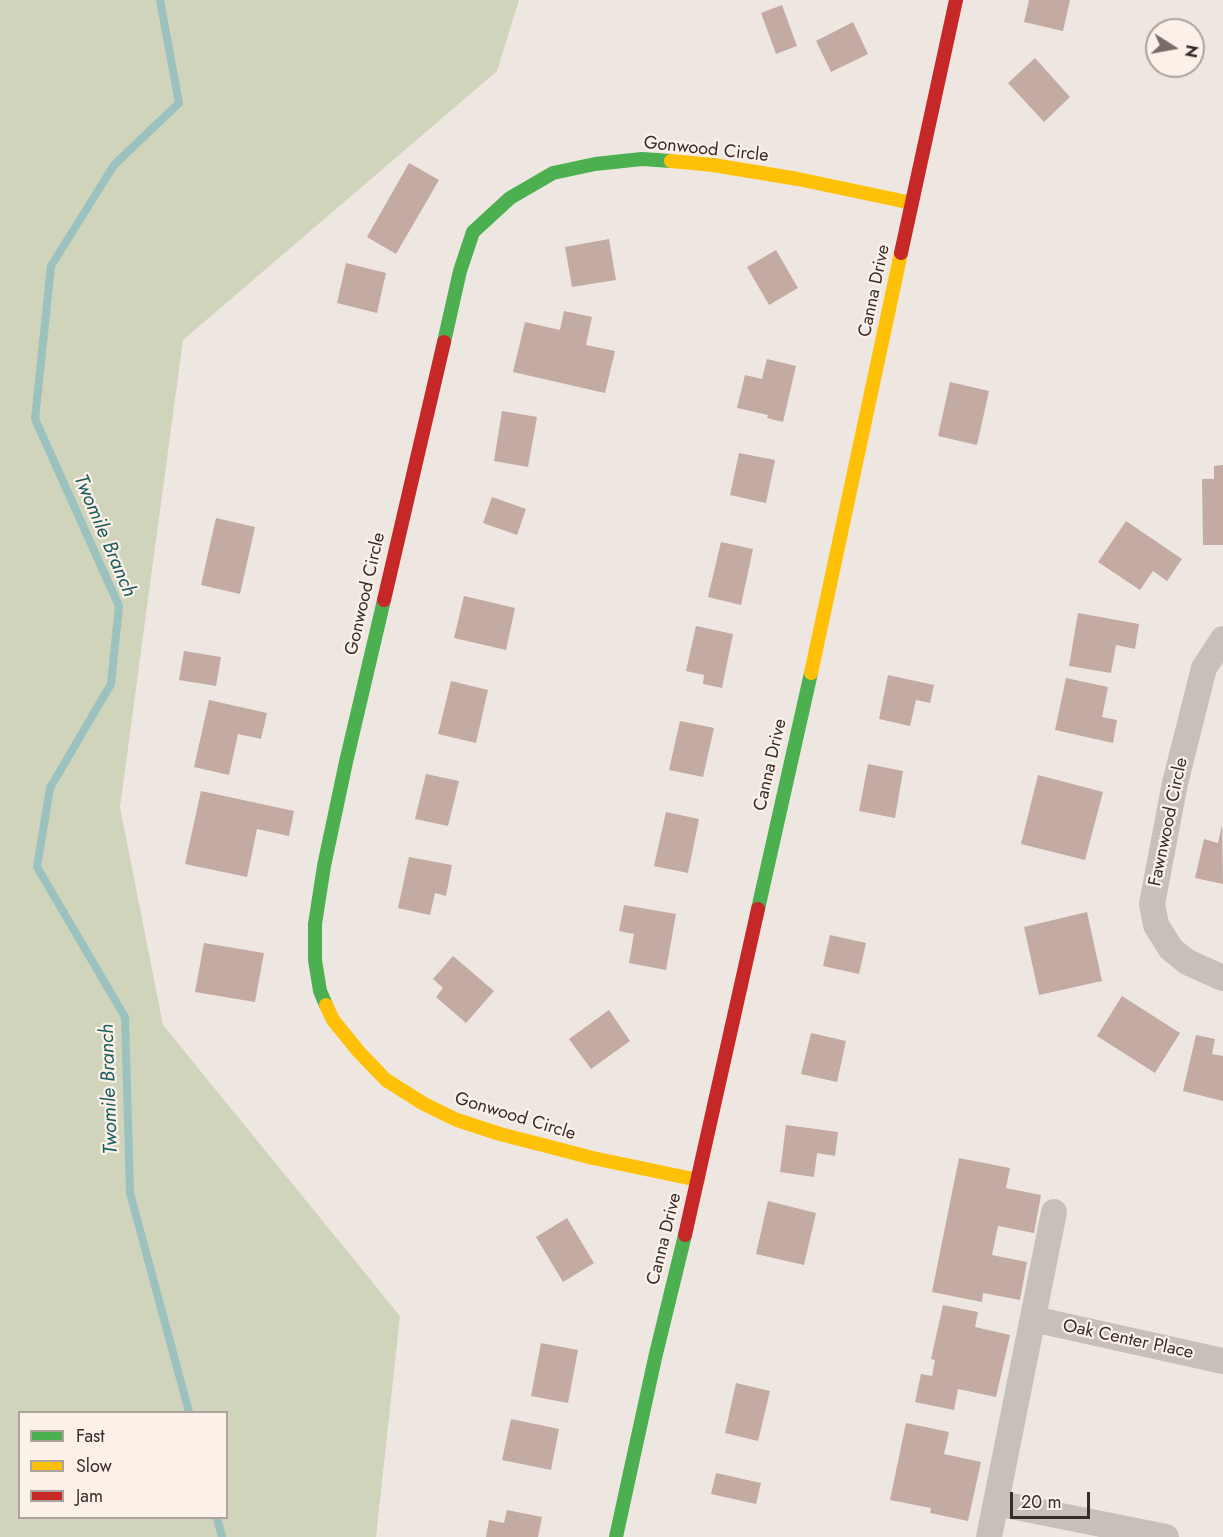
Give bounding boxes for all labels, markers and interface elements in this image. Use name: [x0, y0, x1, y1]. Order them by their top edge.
north arrow: [1145, 18, 1205, 78]
text: N: [1179, 43, 1204, 60]
street label: Gonwood Circle: [643, 133, 769, 167]
street label: Canna Drive: [855, 243, 895, 339]
water label: Twomile Branch: [67, 471, 141, 601]
street label: Gonwood Circle: [341, 531, 391, 657]
street label: Canna Drive: [750, 717, 792, 813]
street label: Fawnwood Circle: [1145, 756, 1193, 888]
water label: Twomile Branch: [96, 1023, 124, 1155]
street label: Gonwood Circle: [452, 1088, 578, 1146]
street label: Canna Drive: [643, 1191, 687, 1287]
street label: Oak Center Place: [1061, 1316, 1195, 1364]
legend: [18, 1411, 228, 1519]
text: Fast: [76, 1423, 105, 1449]
text: Slow: [76, 1453, 112, 1479]
scale bar: [1013, 1480, 1092, 1518]
text: Jam: [76, 1483, 103, 1509]
text: 20 m: [1021, 1489, 1061, 1515]

